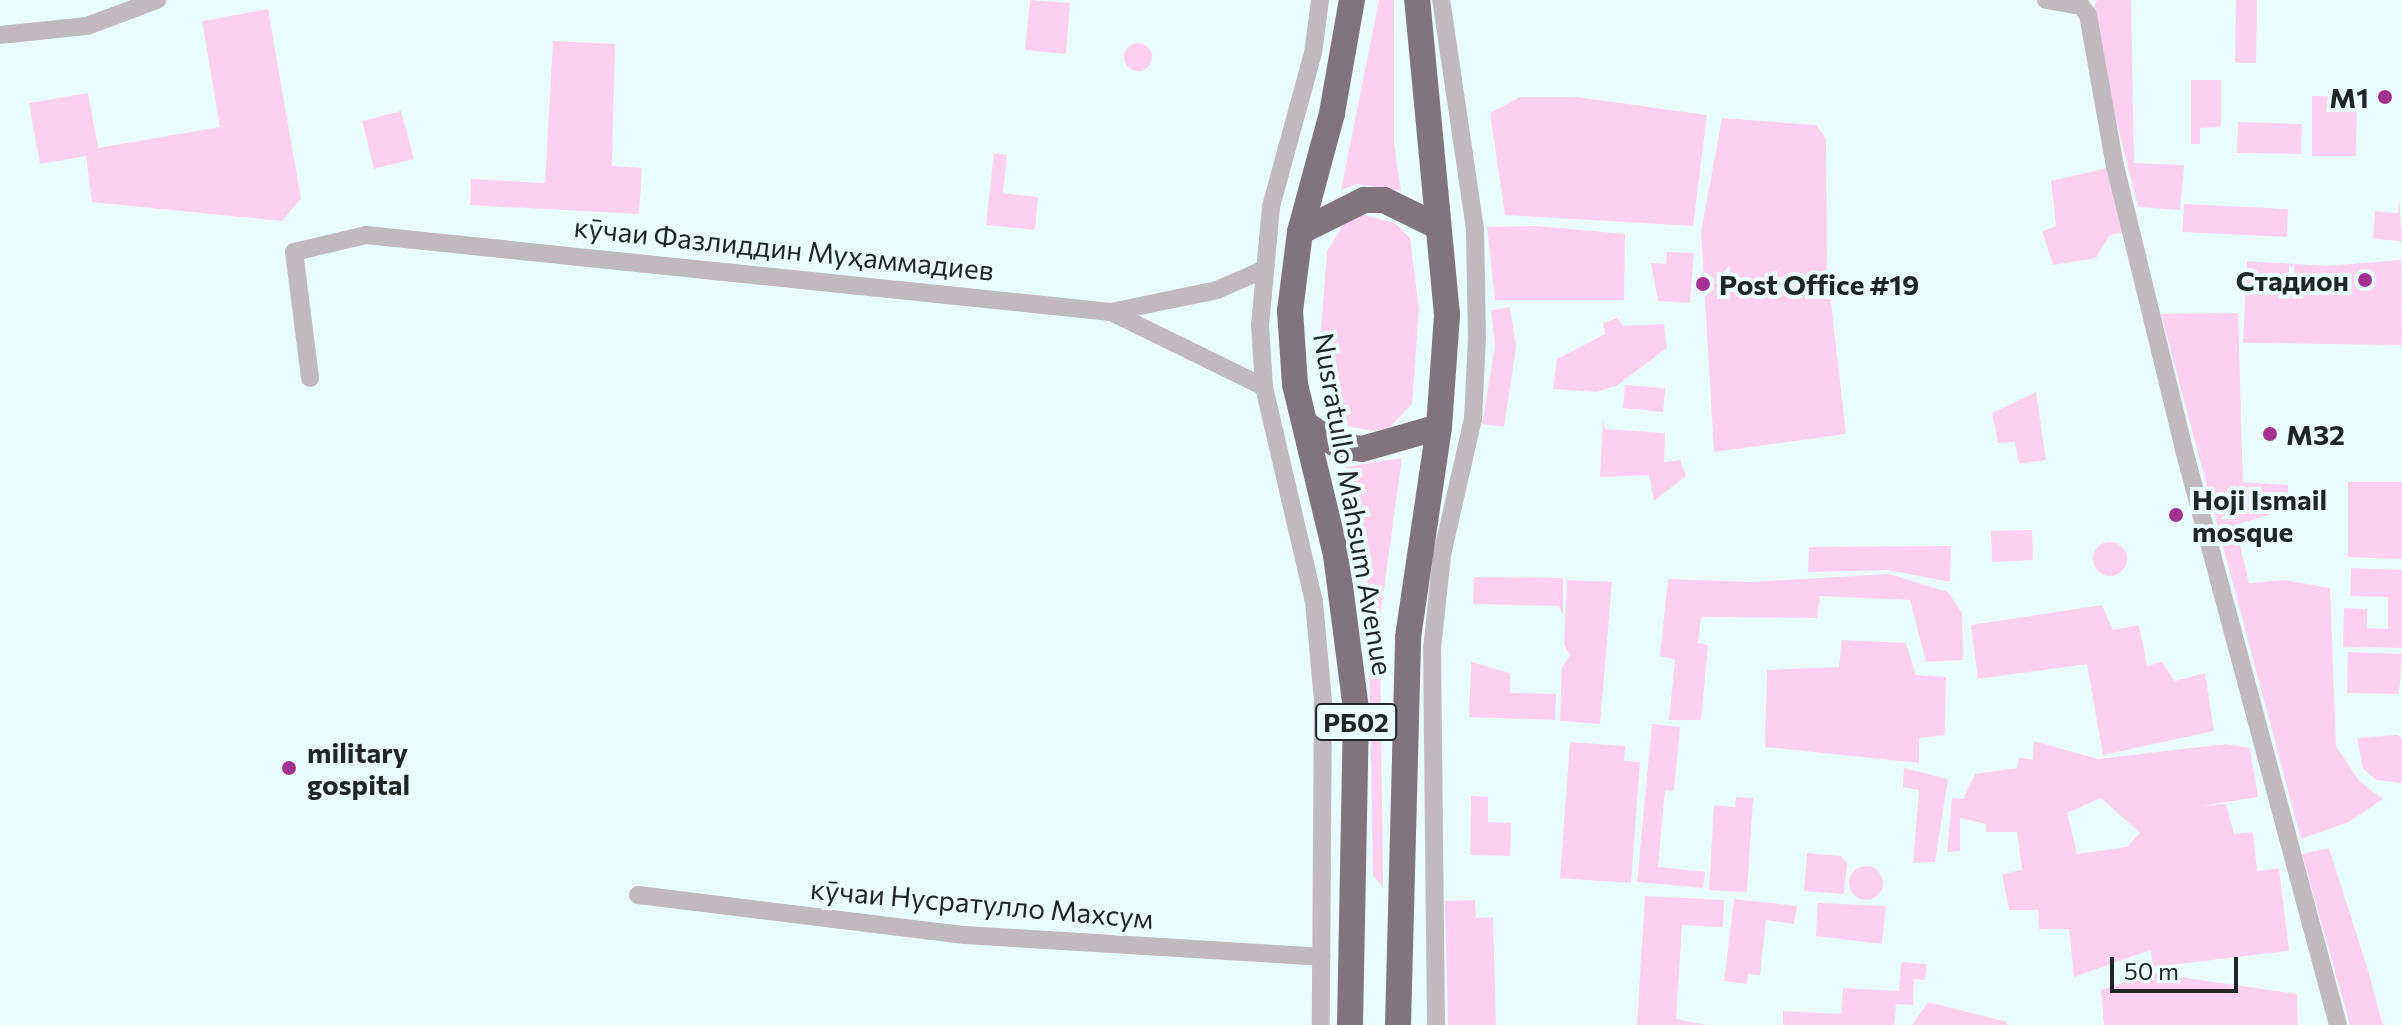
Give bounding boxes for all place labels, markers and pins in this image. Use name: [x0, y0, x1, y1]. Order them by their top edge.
place label: M1: [2329, 80, 2369, 114]
marker: M1: [2376, 88, 2394, 106]
place label: Стадион: [2236, 263, 2349, 297]
place label: Post Office #19: [1719, 267, 1919, 301]
marker: Стадион: [2356, 271, 2374, 289]
marker: Post Office #19: [1694, 275, 1712, 293]
place label: М32: [2286, 417, 2345, 451]
marker: М32: [2261, 425, 2279, 443]
place label: Hoji Ismail mosque: [2192, 482, 2327, 548]
marker: Hoji Ismail mosque: [2167, 506, 2185, 524]
place label: military gospital: [307, 735, 410, 801]
marker: military gospital: [278, 757, 300, 779]

